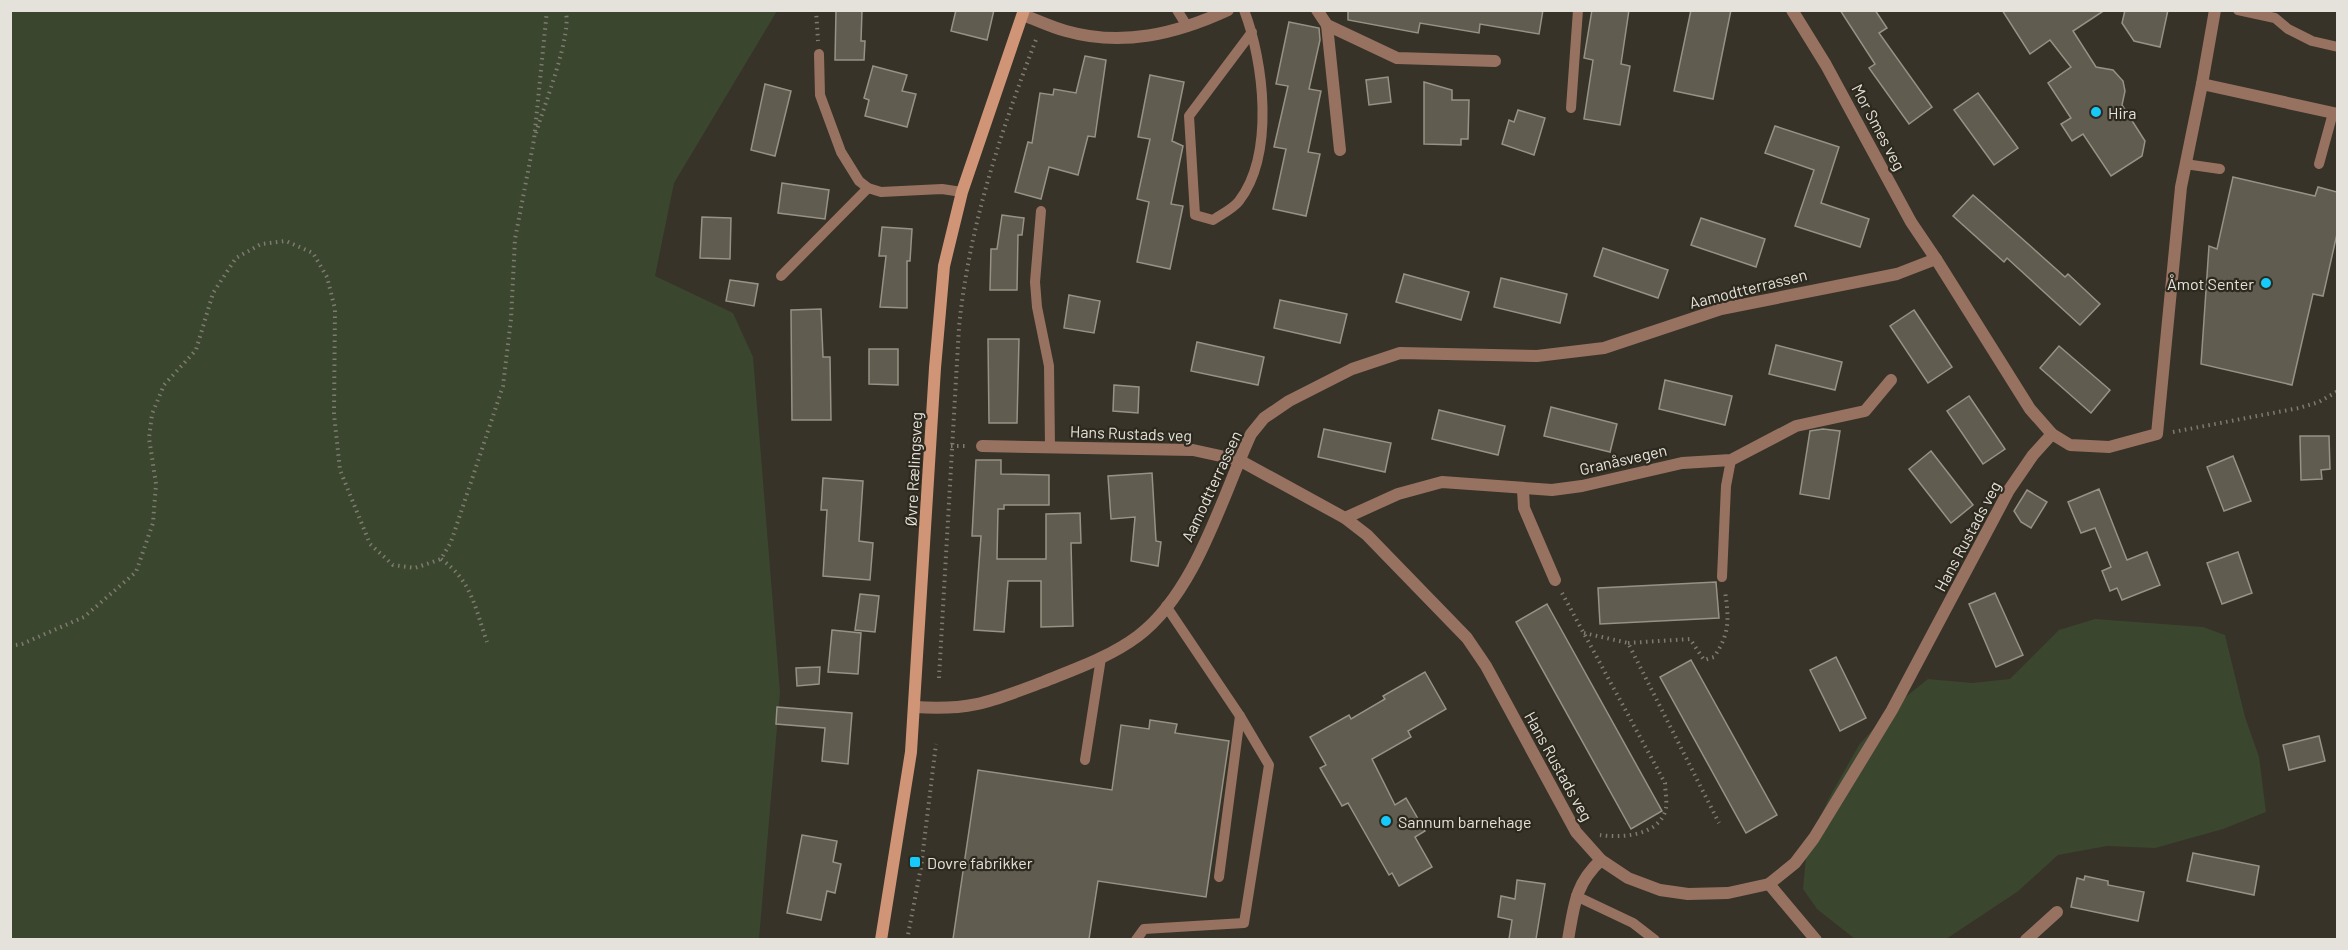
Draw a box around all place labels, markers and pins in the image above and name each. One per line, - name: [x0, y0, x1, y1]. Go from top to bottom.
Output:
- place label: Hira: [2108, 103, 2137, 122]
- marker: Hira: [2089, 105, 2103, 119]
- place label: Åmot Senter: [2167, 274, 2254, 293]
- marker: Åmot Senter: [2259, 276, 2273, 290]
- place label: Sannum barnehage: [1398, 812, 1531, 831]
- marker: Sannum barnehage: [1379, 814, 1393, 828]
- place label: Dovre fabrikker: [927, 853, 1033, 872]
- marker: Dovre fabrikker: [908, 855, 922, 869]

